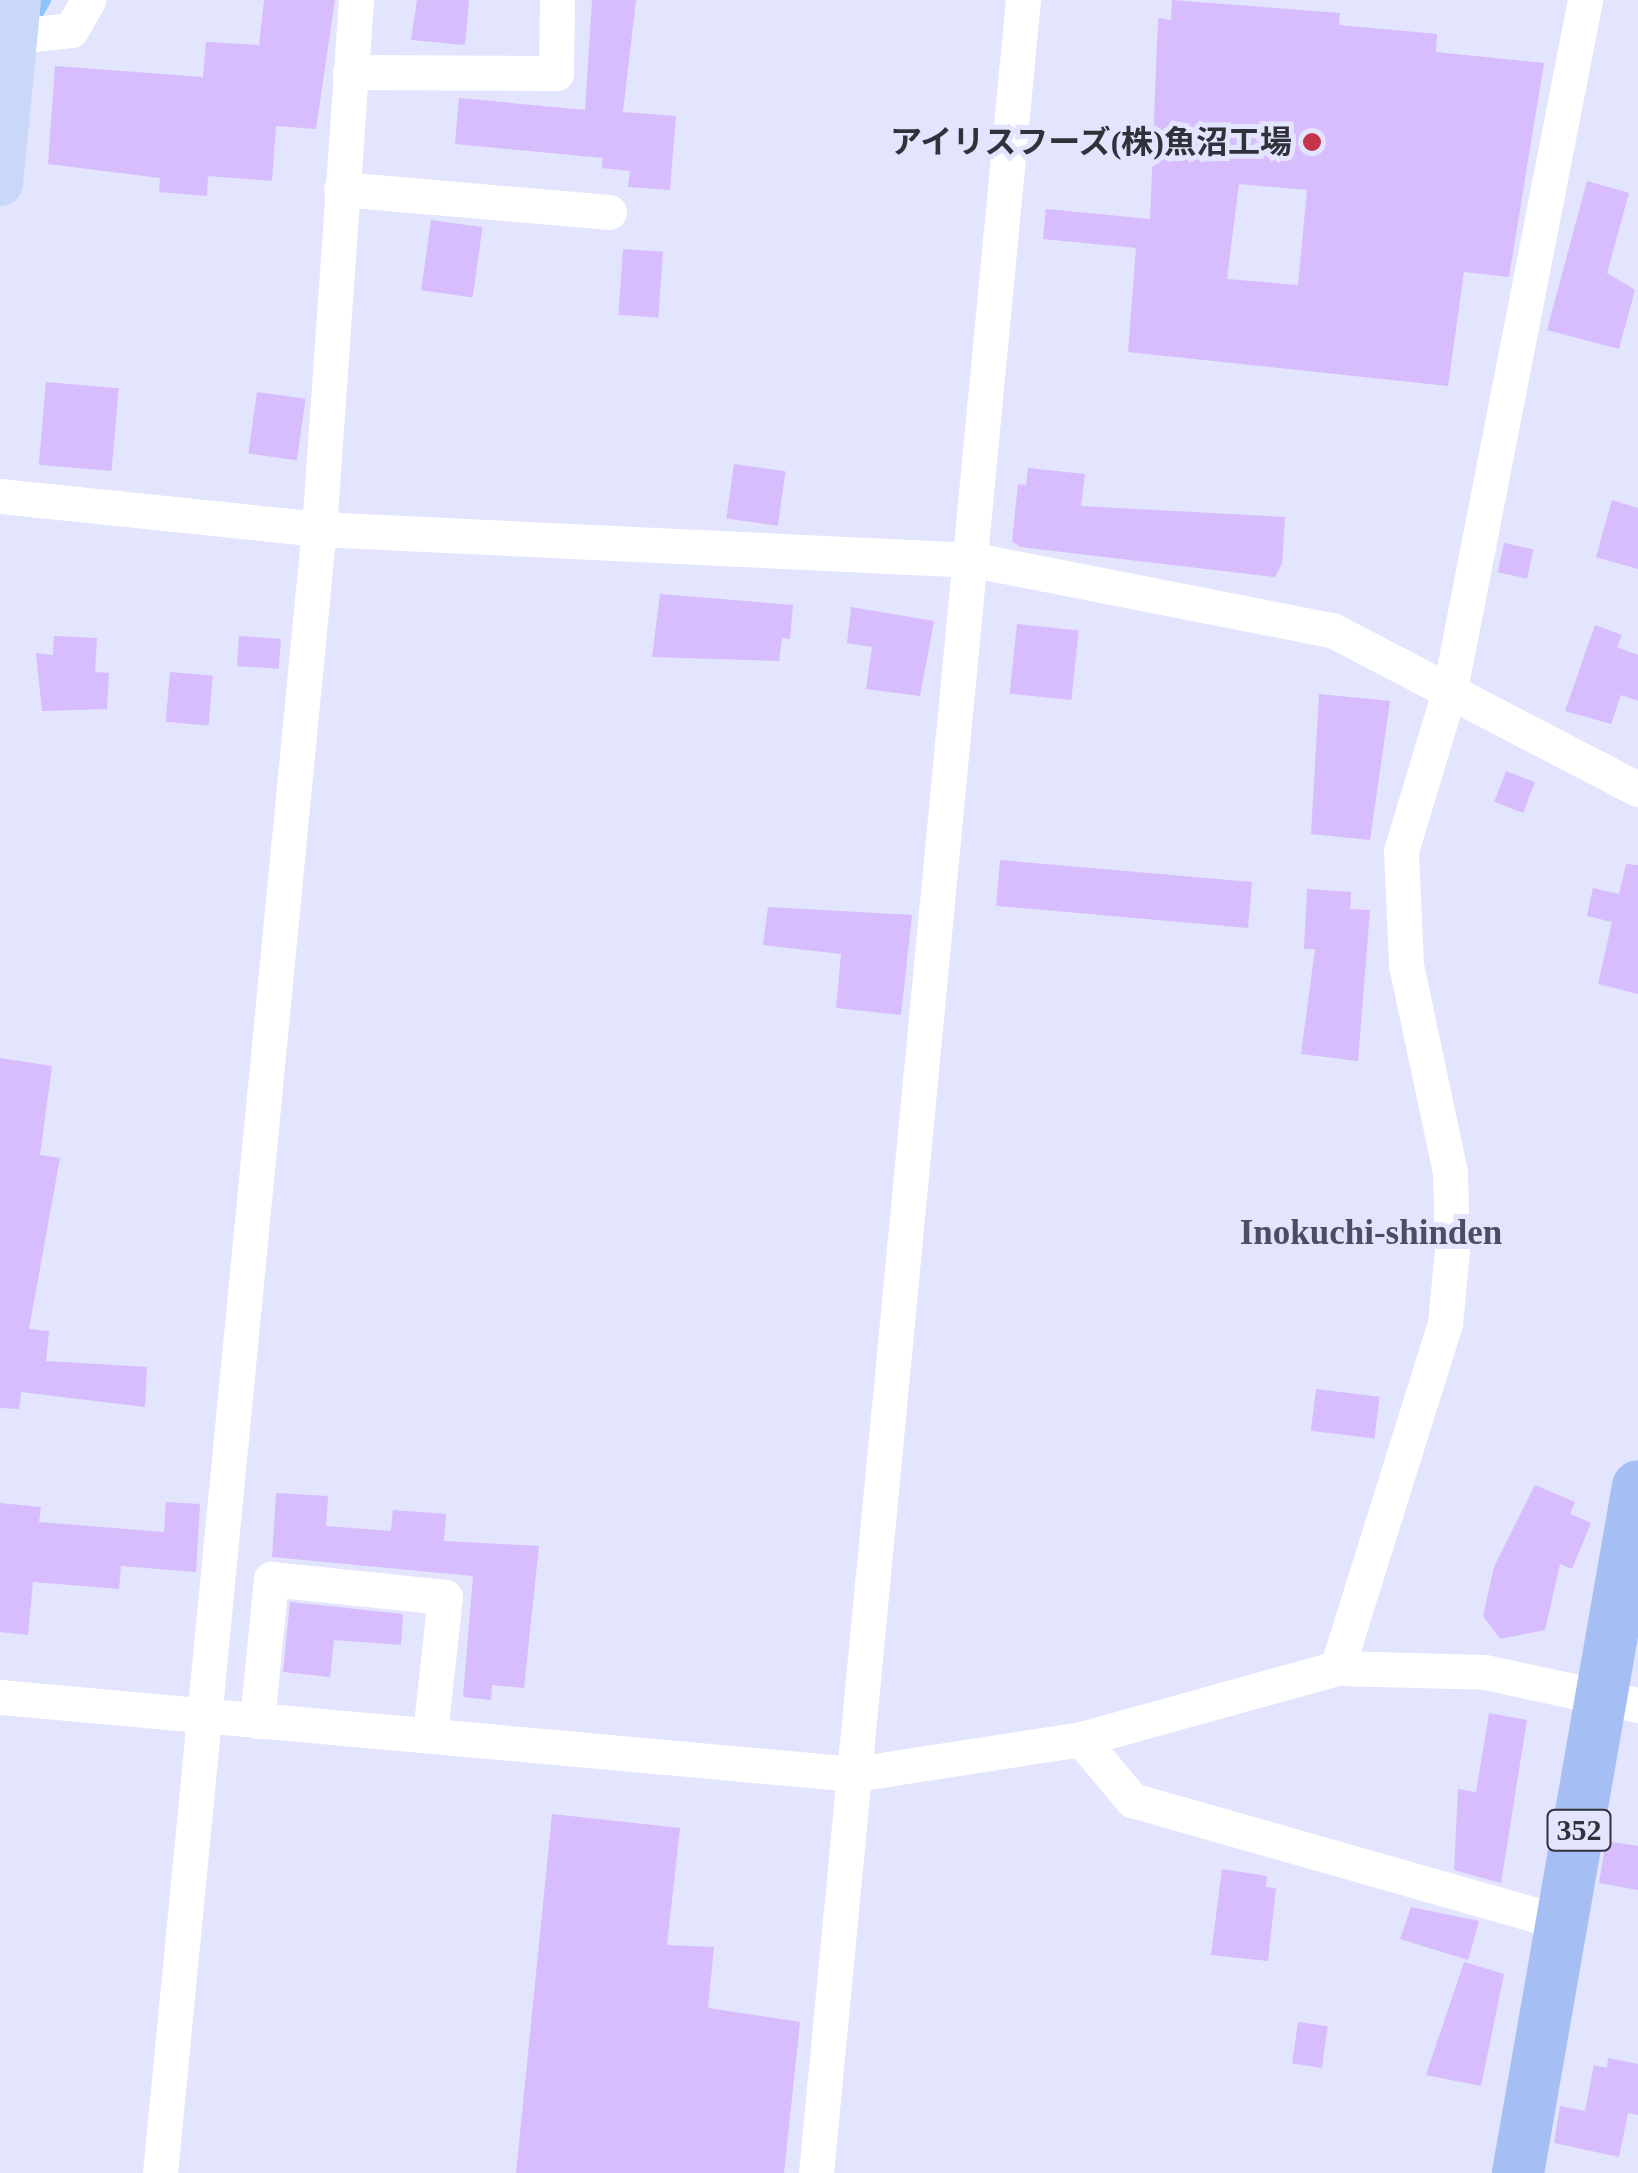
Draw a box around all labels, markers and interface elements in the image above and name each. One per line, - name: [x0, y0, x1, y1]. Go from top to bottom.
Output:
- place label: アイリスフーズ(株)魚沼工場: [887, 123, 1292, 161]
- marker: アイリスフーズ(株)魚沼工場: [1301, 131, 1323, 153]
- district label: Inokuchi-shinden: [1240, 1212, 1502, 1254]
- road number: 352: [1546, 1805, 1612, 1855]

